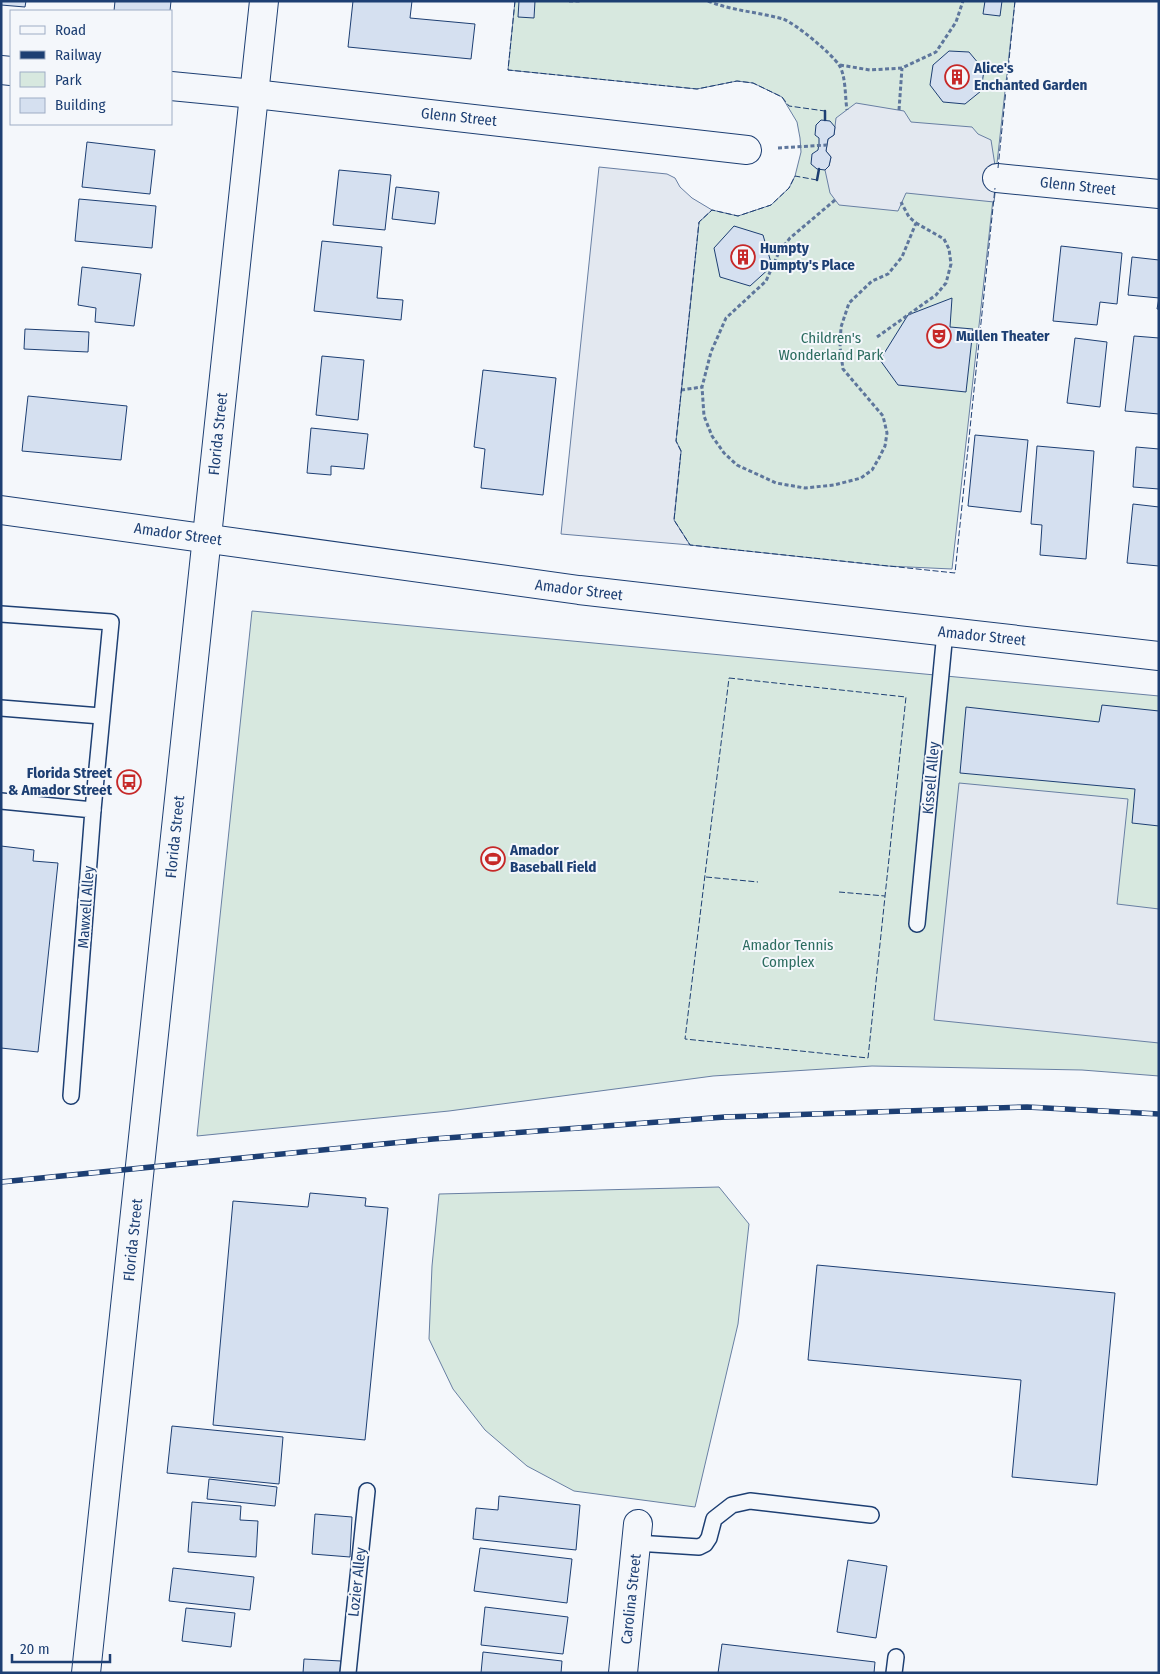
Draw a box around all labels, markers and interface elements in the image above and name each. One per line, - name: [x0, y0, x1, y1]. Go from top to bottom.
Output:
- legend: [10, 10, 172, 125]
- text: Road: [55, 21, 86, 39]
- text: Railway: [55, 46, 102, 64]
- place label: Alice's Enchanted Garden: [973, 59, 1088, 94]
- building icon: Alice's Enchanted Garden: [944, 64, 970, 90]
- text: Park: [55, 71, 82, 89]
- text: Building: [55, 96, 106, 114]
- street label: Glenn Street: [420, 104, 498, 130]
- street label: Glenn Street: [1039, 173, 1117, 199]
- place label: Humpty Dumpty's Place: [760, 239, 855, 274]
- building icon: Humpty Dumpty's Place: [730, 244, 756, 270]
- theatre icon: Mullen Theater: [926, 323, 952, 349]
- place label: Mullen Theater: [956, 327, 1050, 345]
- park label: Children's Wonderland Park: [779, 329, 883, 364]
- street label: Florida Street: [205, 392, 231, 476]
- street label: Amador Street: [133, 519, 223, 549]
- street label: Amador Street: [534, 576, 624, 604]
- street label: Amador Street: [937, 622, 1027, 650]
- street label: Kissell Alley: [919, 741, 943, 815]
- place label: Florida Street & Amador Street: [8, 764, 113, 799]
- bus stop icon: Florida Street & Amador Street: [116, 769, 142, 795]
- street label: Florida Street: [162, 795, 188, 879]
- place label: Amador Baseball Field: [509, 841, 597, 876]
- sports icon: Amador Baseball Field: [480, 846, 506, 872]
- street label: Mawxell Alley: [74, 865, 98, 949]
- park label: Amador Tennis Complex: [743, 936, 834, 971]
- street label: Florida Street: [120, 1198, 146, 1282]
- street label: Lozier Alley: [344, 1546, 370, 1618]
- street label: Carolina Street: [617, 1553, 645, 1645]
- scale bar: [12, 1632, 110, 1664]
- text: 20 m: [20, 1640, 50, 1658]

